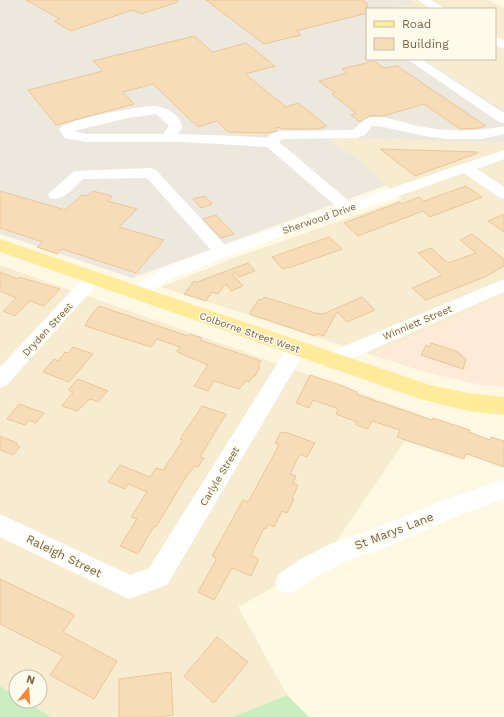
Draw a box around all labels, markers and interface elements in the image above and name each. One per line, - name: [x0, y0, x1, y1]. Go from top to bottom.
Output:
- legend: [366, 8, 496, 60]
- text: Road: [402, 17, 431, 31]
- text: Building: [402, 37, 449, 51]
- street label: Sherwood Drive: [281, 201, 358, 236]
- street label: Dryden Street: [20, 300, 75, 358]
- street label: Winniett Street: [381, 303, 454, 342]
- street label: Colborne Street West: [198, 310, 302, 355]
- street label: Carlyle Street: [197, 444, 242, 508]
- street label: St Marys Lane: [353, 509, 436, 552]
- street label: Raleigh Street: [24, 532, 104, 580]
- north arrow: [8, 669, 48, 709]
- text: N: [25, 673, 37, 687]

